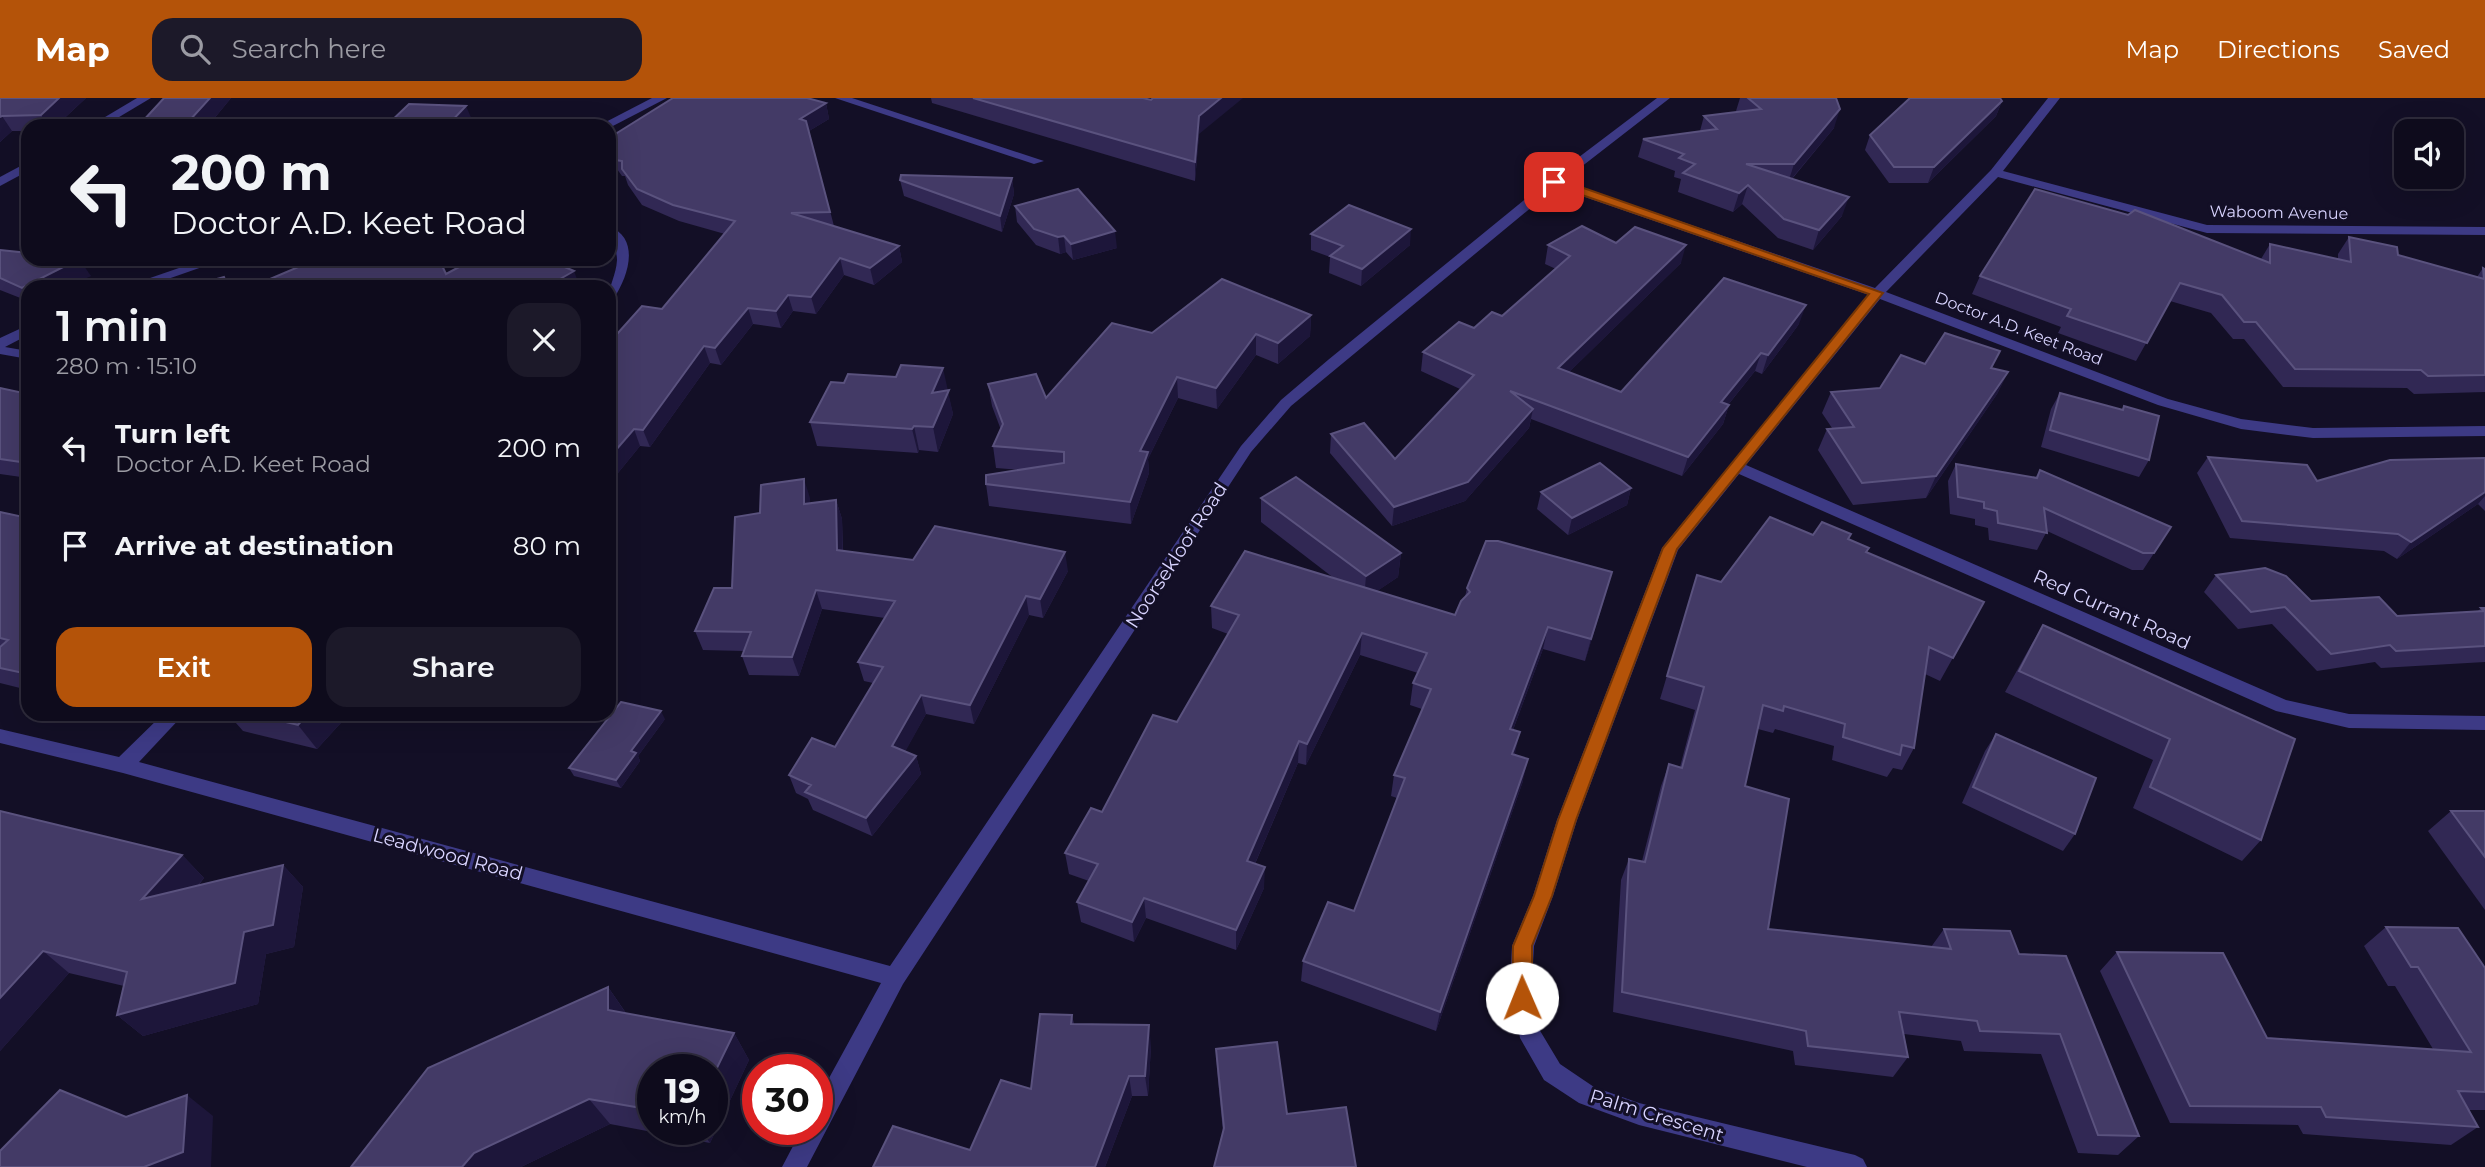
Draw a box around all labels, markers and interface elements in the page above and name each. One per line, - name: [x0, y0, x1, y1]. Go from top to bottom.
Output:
- search box: [152, 18, 642, 81]
- text: Map: [35, 29, 110, 69]
- icon: search: [176, 30, 214, 68]
- text: Search here: [232, 33, 386, 65]
- text: Map: [2126, 35, 2179, 64]
- text: Directions: [2217, 35, 2340, 64]
- text: Saved: [2378, 35, 2450, 64]
- map controls: [2394, 119, 2464, 189]
- button: sound: [2394, 119, 2464, 189]
- text: 200 m: [171, 143, 332, 202]
- icon: left: [56, 147, 147, 238]
- pin: [1524, 152, 1584, 212]
- icon: arrive: [1535, 163, 1573, 201]
- street label: Waboom Avenue: [2209, 202, 2349, 223]
- text: Doctor A.D. Keet Road: [171, 203, 527, 242]
- street label: Doctor A.D. Keet Road: [1932, 288, 2105, 369]
- text: 1 min: [56, 300, 169, 352]
- button: close: [507, 303, 581, 377]
- text: 280 m · 15:10: [56, 352, 197, 380]
- text: Turn left: [115, 418, 231, 450]
- icon: left: [56, 429, 94, 467]
- text: 200 m: [497, 432, 581, 464]
- text: Doctor A.D. Keet Road: [115, 450, 371, 478]
- street label: Noorsekloof Road: [1121, 478, 1232, 632]
- icon: arrive: [56, 527, 94, 565]
- text: Arrive at destination: [115, 530, 394, 562]
- text: 80 m: [513, 530, 581, 562]
- street label: Red Currant Road: [2030, 564, 2194, 654]
- button: Exit: [56, 627, 312, 707]
- button: Share: [326, 627, 581, 707]
- street label: Leadwood Road: [370, 823, 525, 886]
- position arrow: [1485, 961, 1559, 1035]
- speed limit sign: 30: [742, 1054, 833, 1145]
- text: 19: [664, 1069, 701, 1112]
- street label: Palm Crescent: [1587, 1084, 1727, 1147]
- text: km/h: [658, 1106, 707, 1128]

